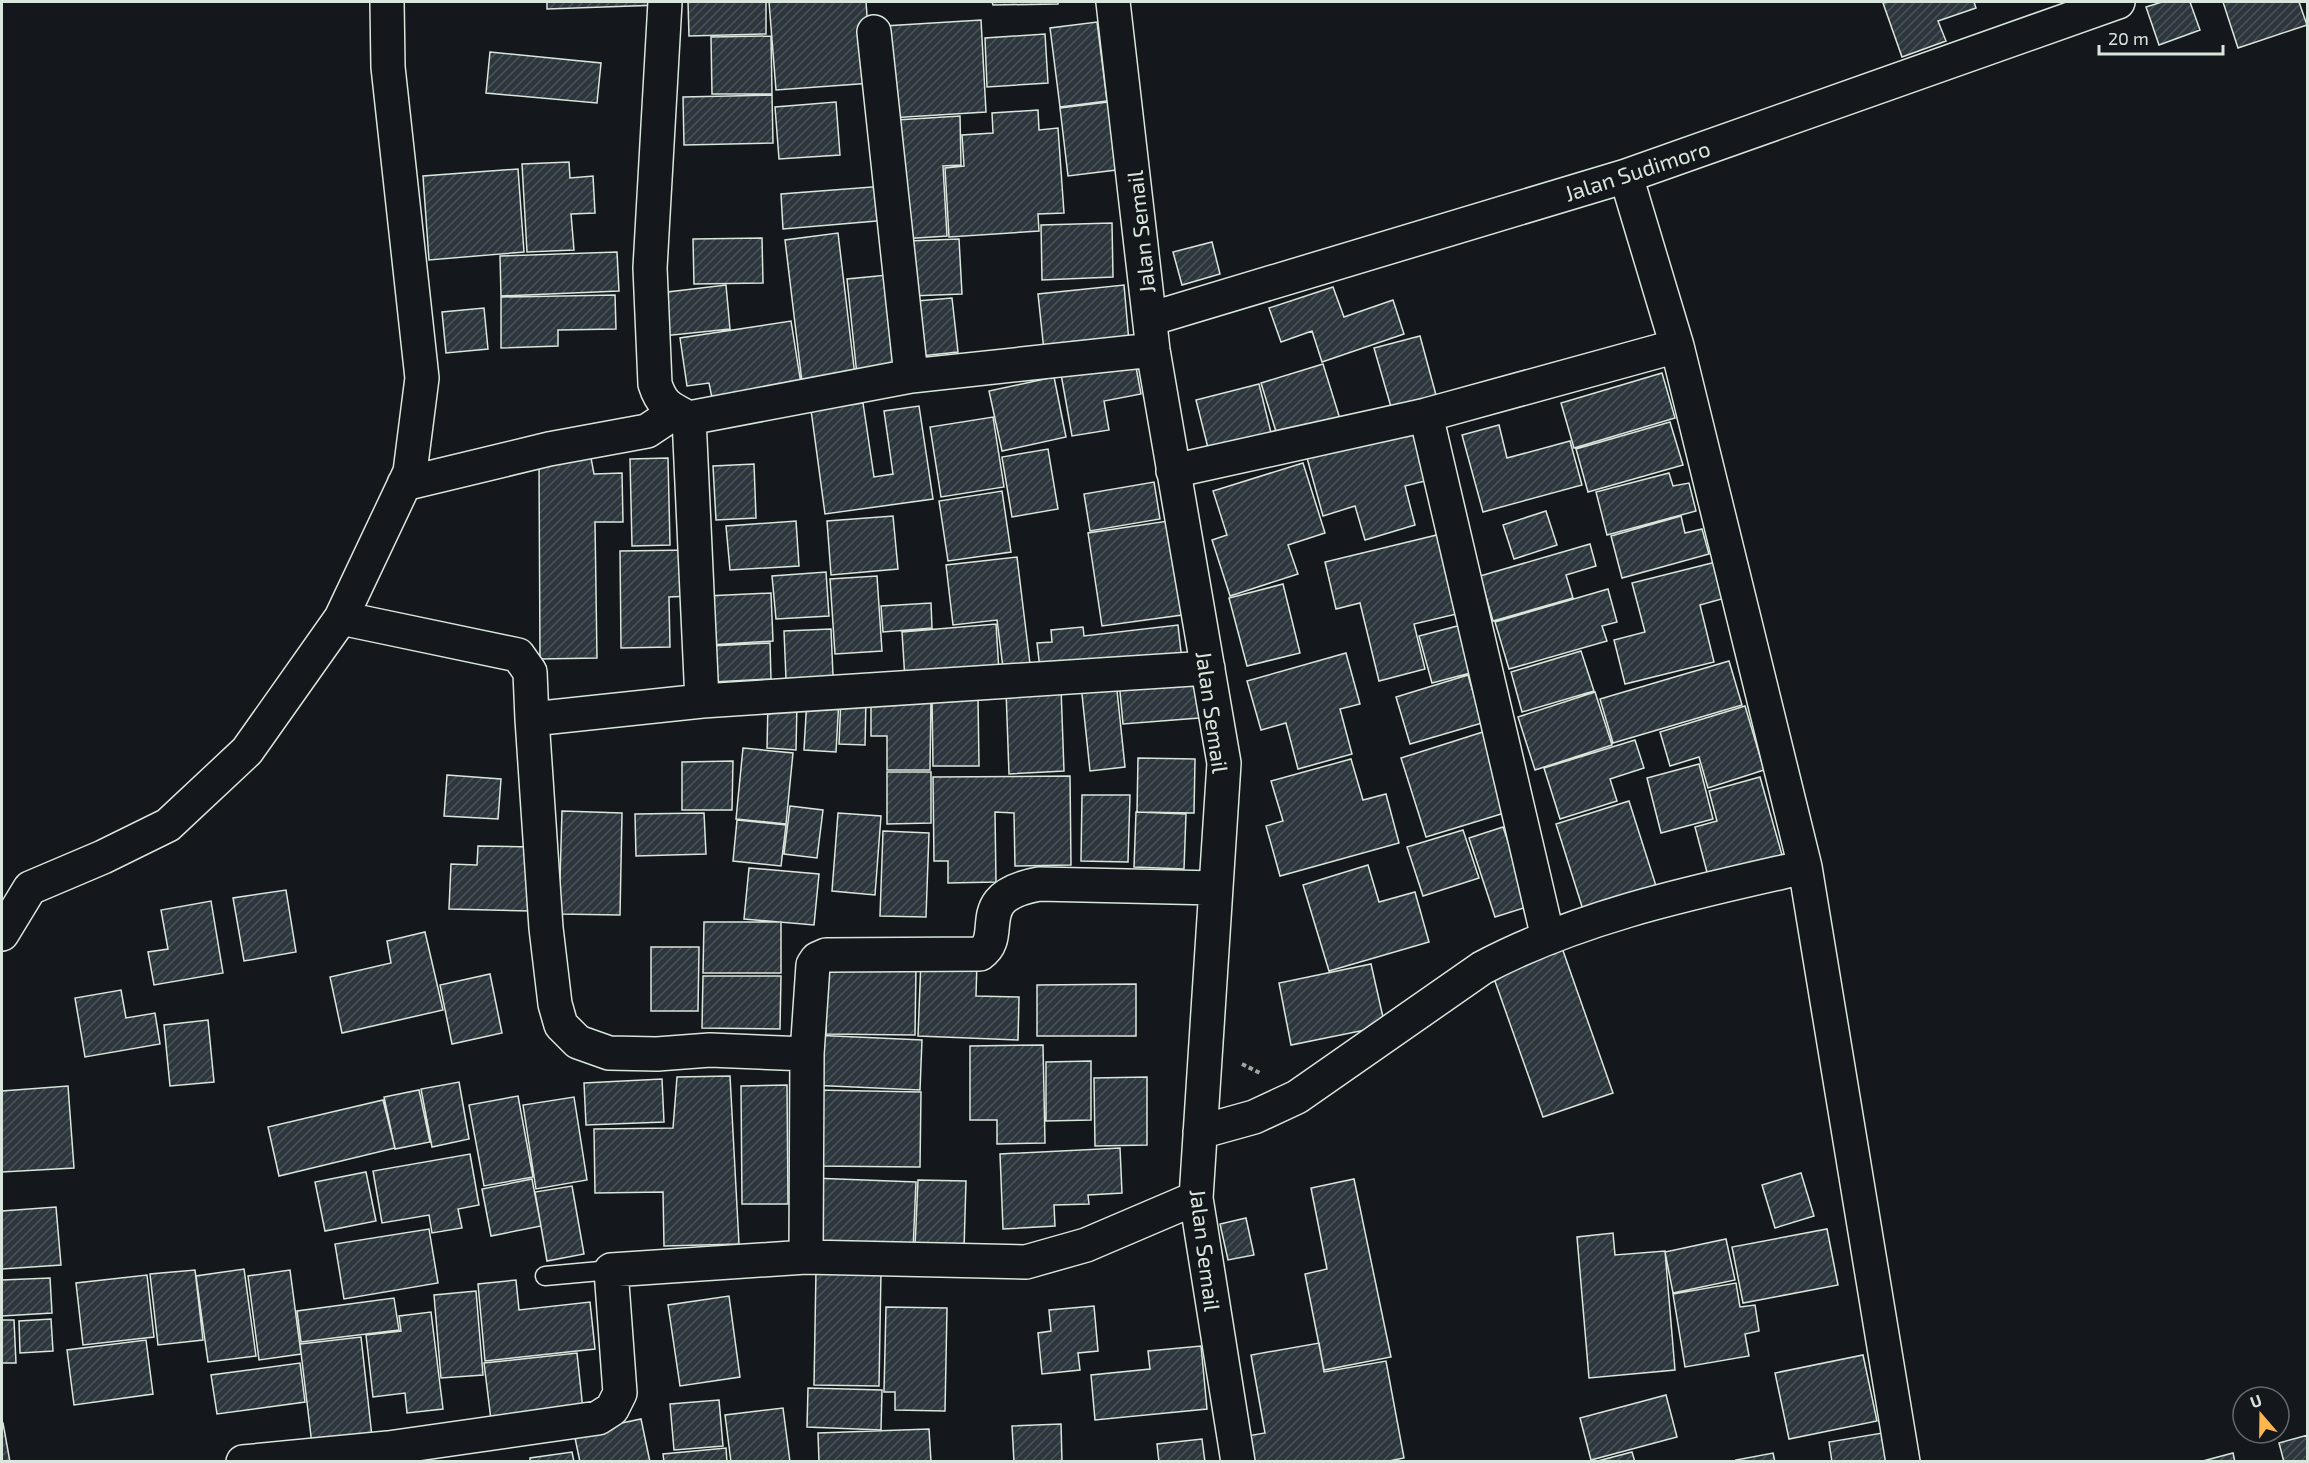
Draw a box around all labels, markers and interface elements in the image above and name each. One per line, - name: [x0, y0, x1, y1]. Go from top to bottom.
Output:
- scale bar: [2099, 18, 2224, 56]
- text: 20 m: [2108, 27, 2149, 49]
- street label: Jalan Sudimoro: [1561, 134, 1713, 206]
- street label: Jalan Semail: [1121, 169, 1159, 295]
- street label: Jalan Semail: [1192, 649, 1235, 775]
- street label: Jalan Semail: [1186, 1187, 1226, 1313]
- north arrow: [2231, 1385, 2291, 1445]
- text: U: [2247, 1390, 2264, 1411]

